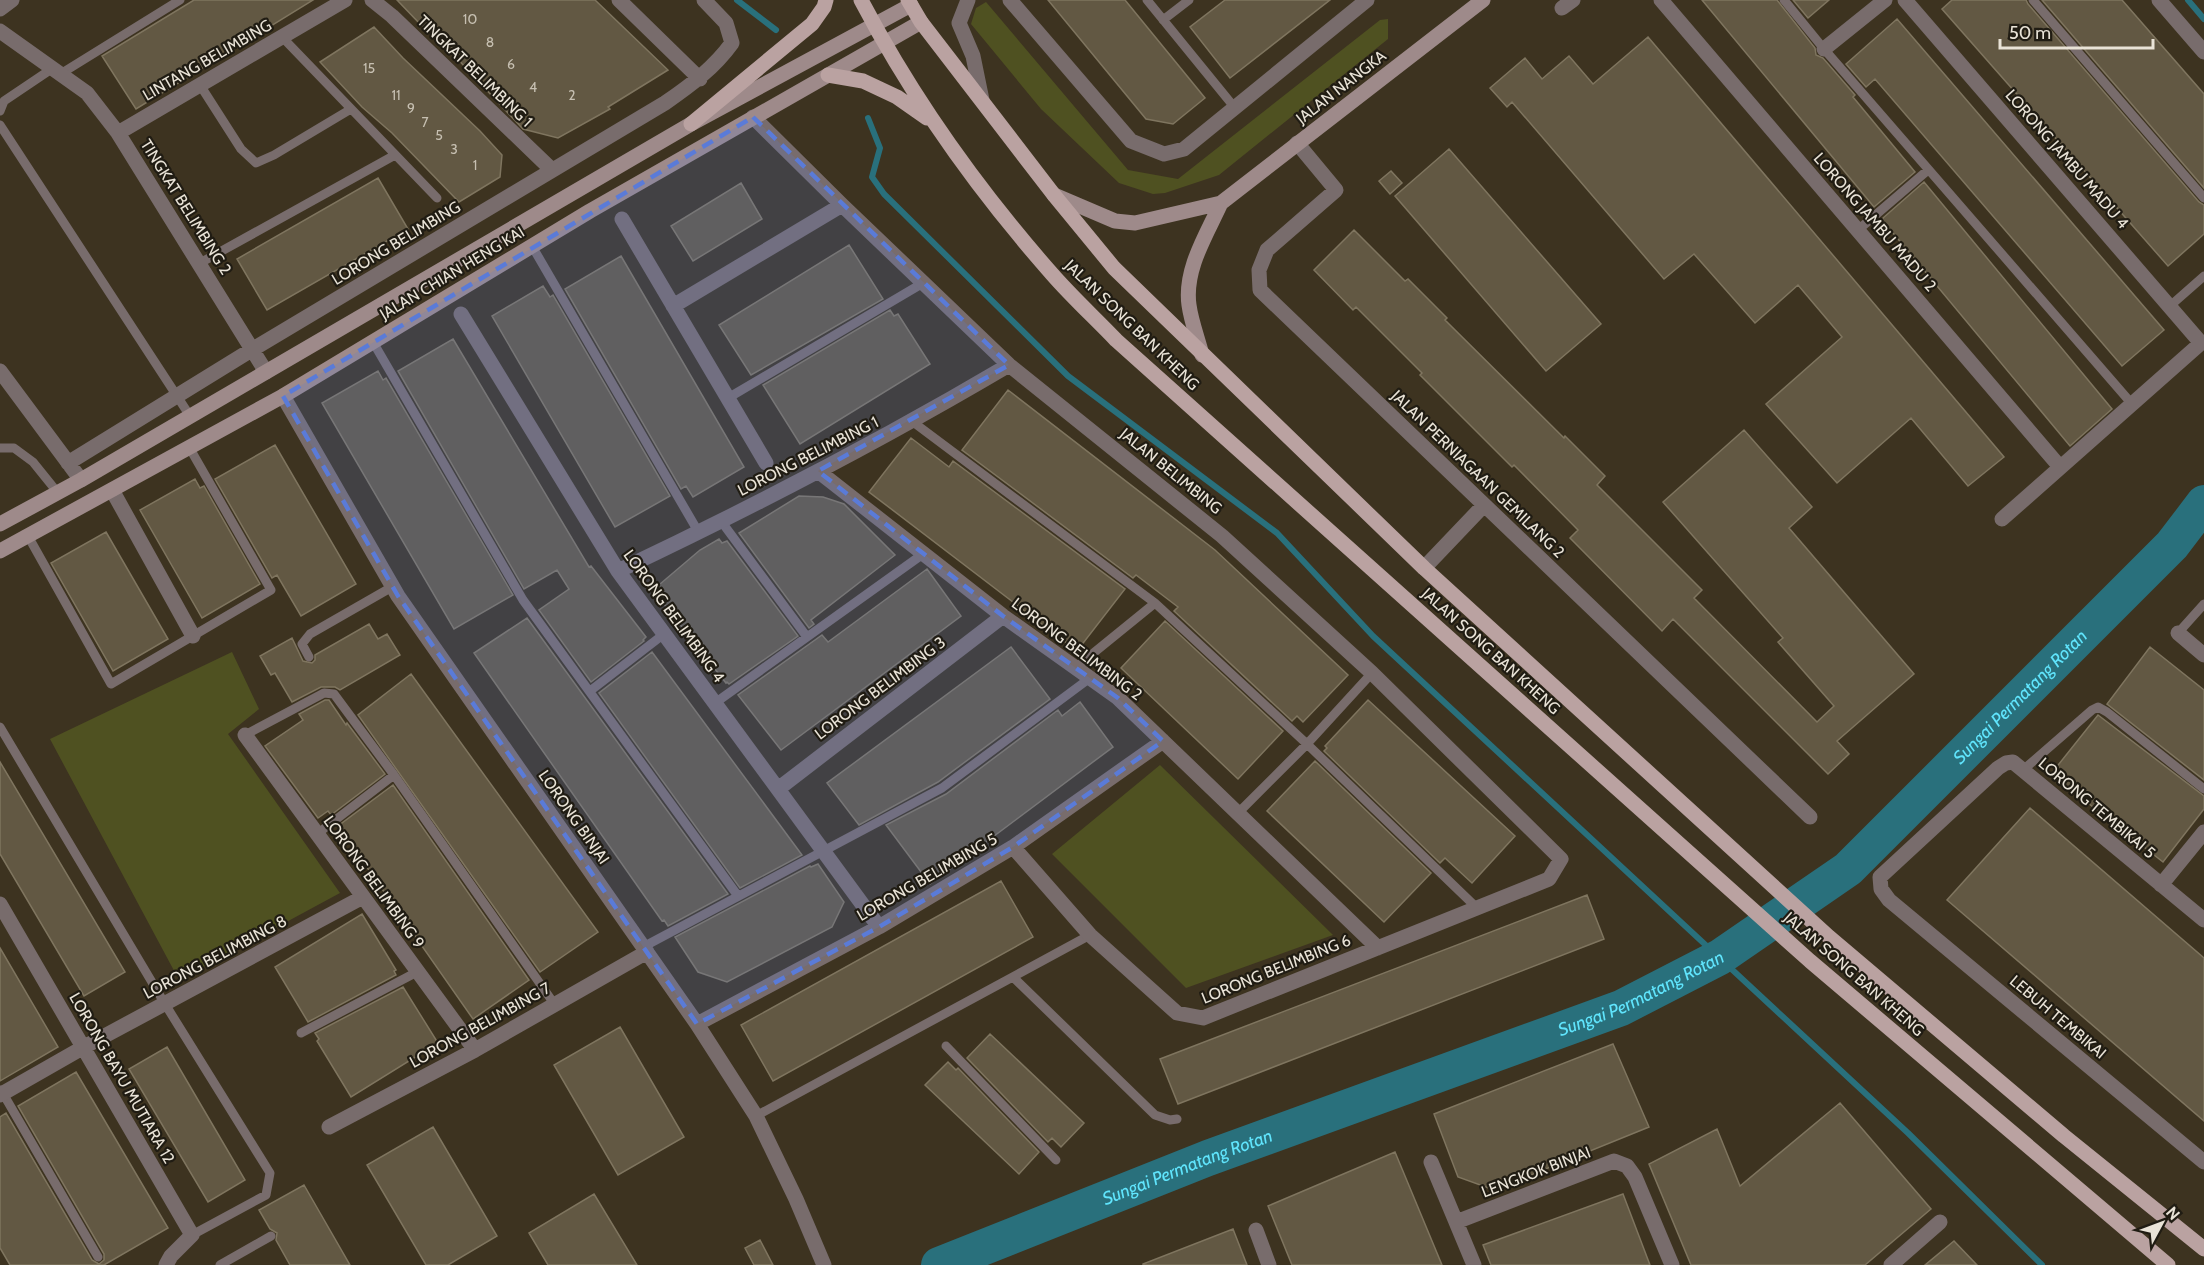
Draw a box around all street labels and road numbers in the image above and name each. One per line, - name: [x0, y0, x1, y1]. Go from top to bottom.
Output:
- street label: TINGKAT BELIMBING 1: [414, 11, 536, 131]
- street label: LINTANG BELIMBING: [139, 15, 275, 105]
- street label: JALAN NANGKA: [1292, 46, 1390, 129]
- street label: LORONG JAMBU MADU 4: [2001, 86, 2133, 232]
- street label: TINGKAT BELIMBING 2: [137, 136, 235, 278]
- street label: LORONG JAMBU MADU 2: [1810, 149, 1940, 295]
- street label: LORONG BELIMBING: [328, 197, 464, 289]
- street label: JALAN CHIAN HENG KAI: [375, 222, 528, 324]
- street label: JALAN SONG BAN KHENG: [1060, 255, 1203, 394]
- street label: JALAN PERNIAGAAN GEMILANG 2: [1387, 385, 1568, 562]
- street label: LORONG BELIMBING 1: [734, 412, 882, 500]
- street label: JALAN BELIMBING: [1115, 423, 1226, 518]
- street label: LORONG BELIMBING 4: [619, 546, 729, 686]
- street label: JALAN SONG BAN KHENG: [1417, 583, 1564, 718]
- street label: LORONG BELIMBING 2: [1008, 594, 1146, 704]
- street label: LORONG BELIMBING 3: [811, 633, 949, 743]
- street label: LORONG TEMBIKAI 5: [2035, 754, 2159, 862]
- street label: LORONG BINJAI: [535, 766, 613, 868]
- street label: LORONG BELIMBING 9: [320, 812, 428, 952]
- street label: LORONG BELIMBING 5: [853, 829, 1001, 925]
- street label: JALAN SONG BAN KHENG: [1779, 907, 1928, 1040]
- street label: LORONG BELIMBING 8: [140, 911, 290, 1003]
- street label: LORONG BELIMBING 6: [1199, 930, 1353, 1008]
- street label: LEBUH TEMBIKAI: [2006, 971, 2110, 1063]
- street label: LORONG BELIMBING 7: [406, 978, 554, 1072]
- street label: LORONG BAYU MUTIARA 12: [65, 989, 179, 1167]
- street label: LENGKOK BINJAI: [1479, 1142, 1593, 1202]

